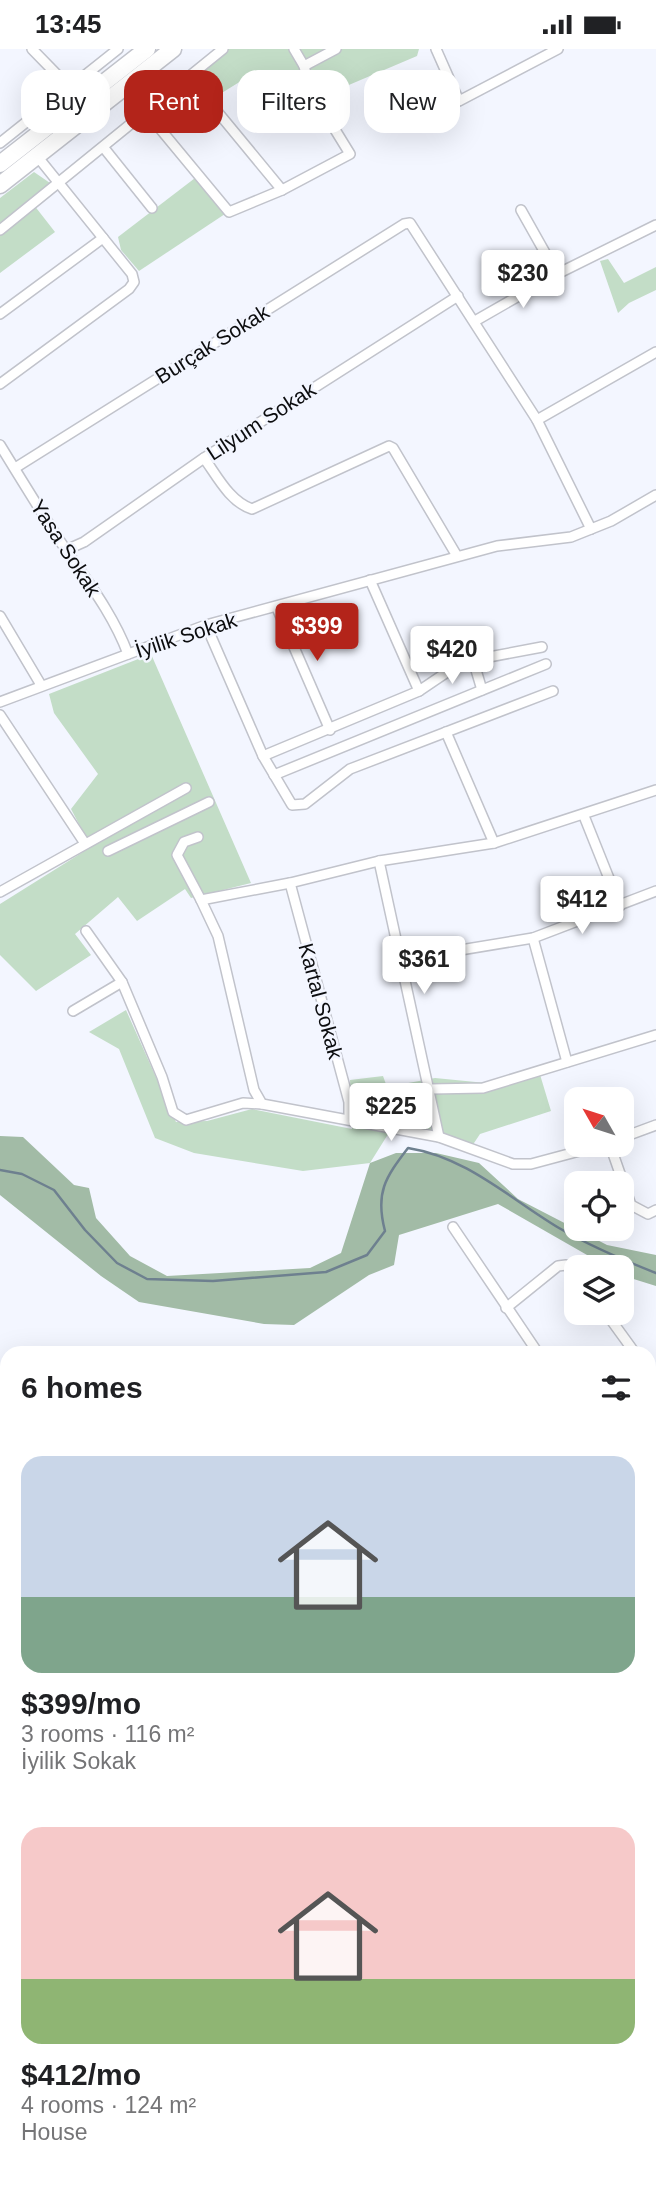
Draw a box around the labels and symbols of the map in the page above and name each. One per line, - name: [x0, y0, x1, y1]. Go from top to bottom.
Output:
- pin: $230: [482, 251, 564, 310]
- street label: Burçak Sokak: [151, 300, 273, 388]
- street label: Lilyum Sokak: [202, 377, 320, 465]
- street label: Yasa Sokak: [26, 495, 106, 601]
- pin: $399: [276, 603, 358, 663]
- street label: İyilik Sokak: [133, 608, 240, 662]
- pin: $420: [411, 627, 493, 686]
- pin: $412: [541, 877, 623, 936]
- pin: $361: [383, 937, 465, 996]
- street label: Kartal Sokak: [294, 941, 348, 1062]
- pin: $225: [350, 1083, 432, 1143]
- north arrow: [564, 1087, 634, 1157]

